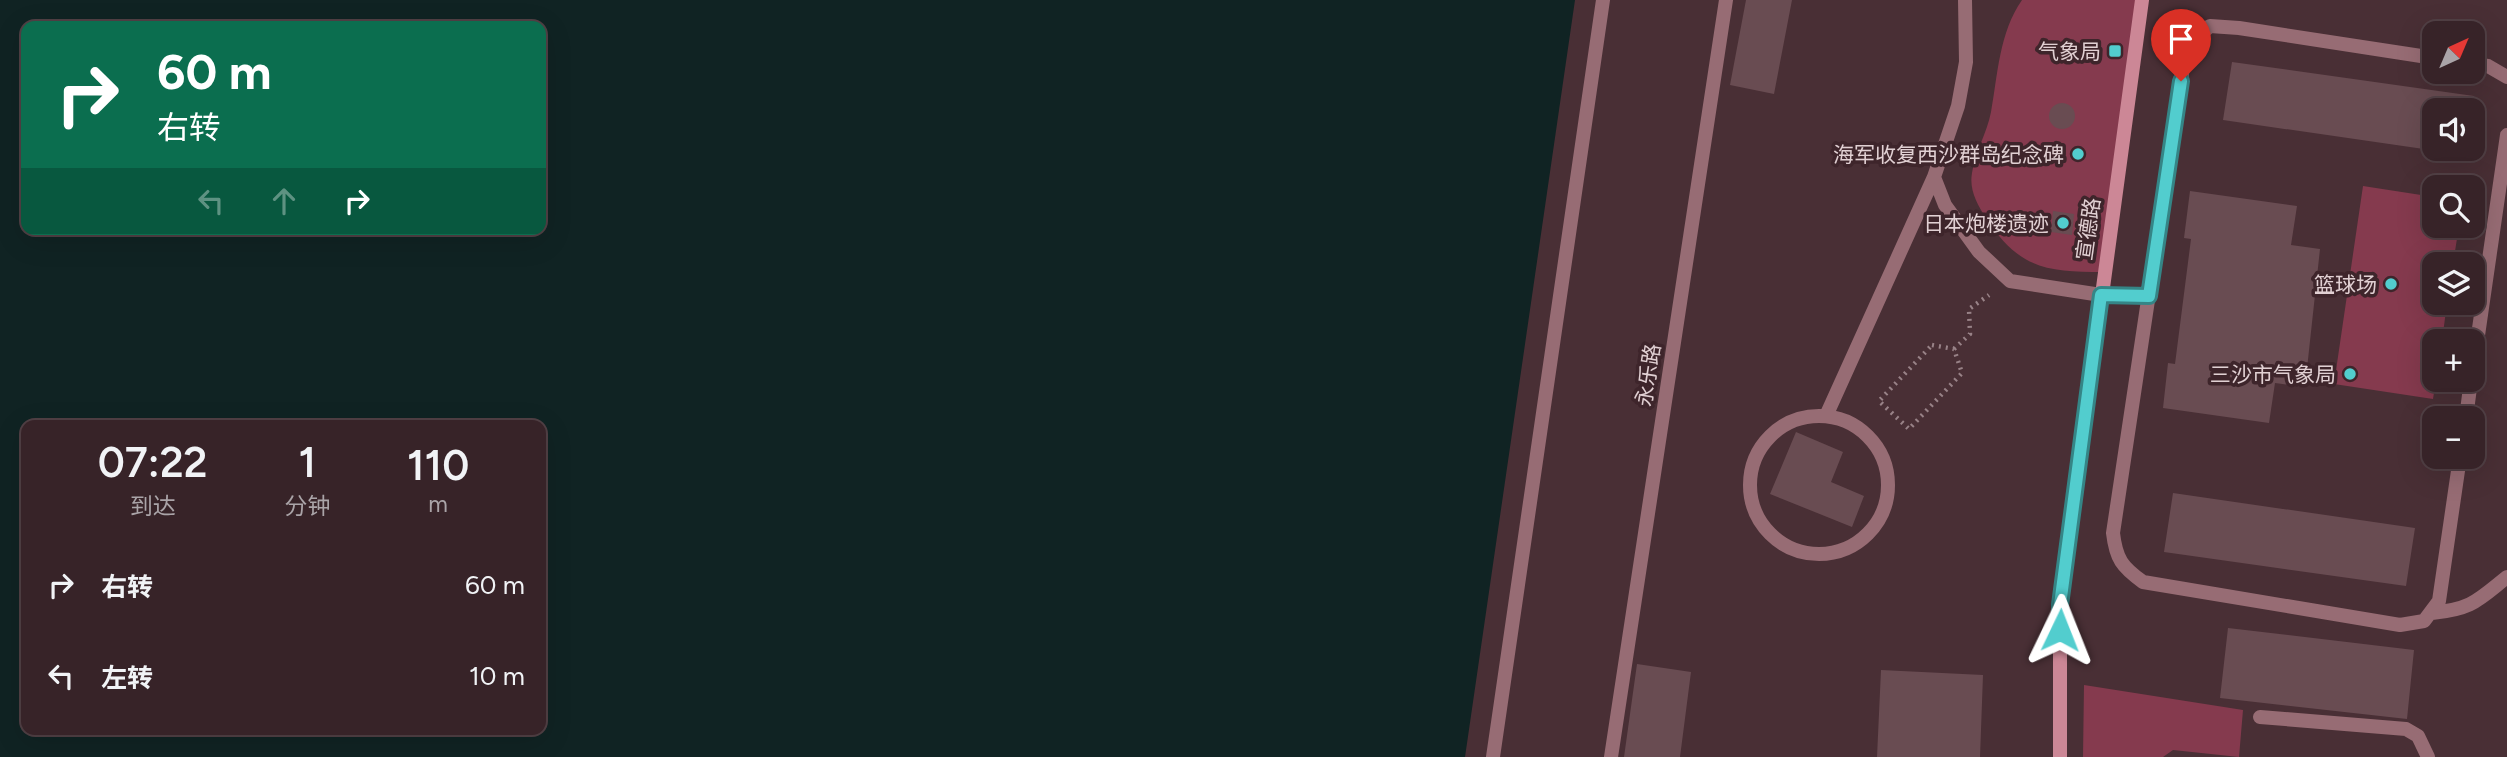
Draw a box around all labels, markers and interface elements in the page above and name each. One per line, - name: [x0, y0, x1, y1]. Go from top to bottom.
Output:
- pin: [2151, 9, 2211, 81]
- icon: arrive: [2162, 20, 2200, 58]
- north arrow: [2422, 21, 2485, 84]
- map controls: [2422, 21, 2485, 469]
- place label: 气象局: [2038, 39, 2101, 64]
- text: 60 m: [157, 42, 272, 101]
- marker: 气象局: [2107, 43, 2123, 59]
- icon: right: [42, 49, 133, 140]
- button: sound: [2422, 98, 2485, 161]
- text: 右转: [157, 109, 221, 147]
- place label: 海军收复西沙群岛纪念碑: [1833, 142, 2064, 167]
- marker: 海军收复西沙群岛纪念碑: [2070, 146, 2086, 162]
- button: search: [2422, 175, 2485, 238]
- icon: left: [192, 182, 230, 220]
- icon: ahead: [265, 182, 303, 220]
- icon: right: [338, 182, 376, 220]
- street label: 宣德路: [2071, 196, 2105, 262]
- place label: 日本炮楼遗迹: [1923, 211, 2049, 236]
- marker: 日本炮楼遗迹: [2055, 215, 2071, 231]
- button: layers: [2422, 252, 2485, 315]
- place label: 篮球场: [2314, 272, 2377, 297]
- marker: 篮球场: [2383, 276, 2399, 292]
- button: +: [2422, 329, 2485, 392]
- street label: 永乐路: [1631, 342, 1665, 408]
- place label: 三沙市气象局: [2210, 362, 2336, 387]
- marker: 三沙市气象局: [2342, 366, 2358, 382]
- button: −: [2422, 406, 2485, 469]
- text: 07:22: [98, 437, 208, 488]
- text: 1: [298, 437, 316, 488]
- text: 110: [407, 440, 469, 491]
- text: m: [428, 490, 448, 518]
- text: 到达: [130, 492, 176, 520]
- text: 分钟: [284, 492, 330, 520]
- icon: right: [42, 566, 80, 604]
- text: 60 m: [465, 569, 525, 601]
- text: 右转: [101, 571, 153, 603]
- position arrow: [2023, 593, 2097, 667]
- icon: left: [42, 657, 80, 695]
- text: 10 m: [469, 660, 525, 692]
- text: 左转: [101, 662, 153, 694]

